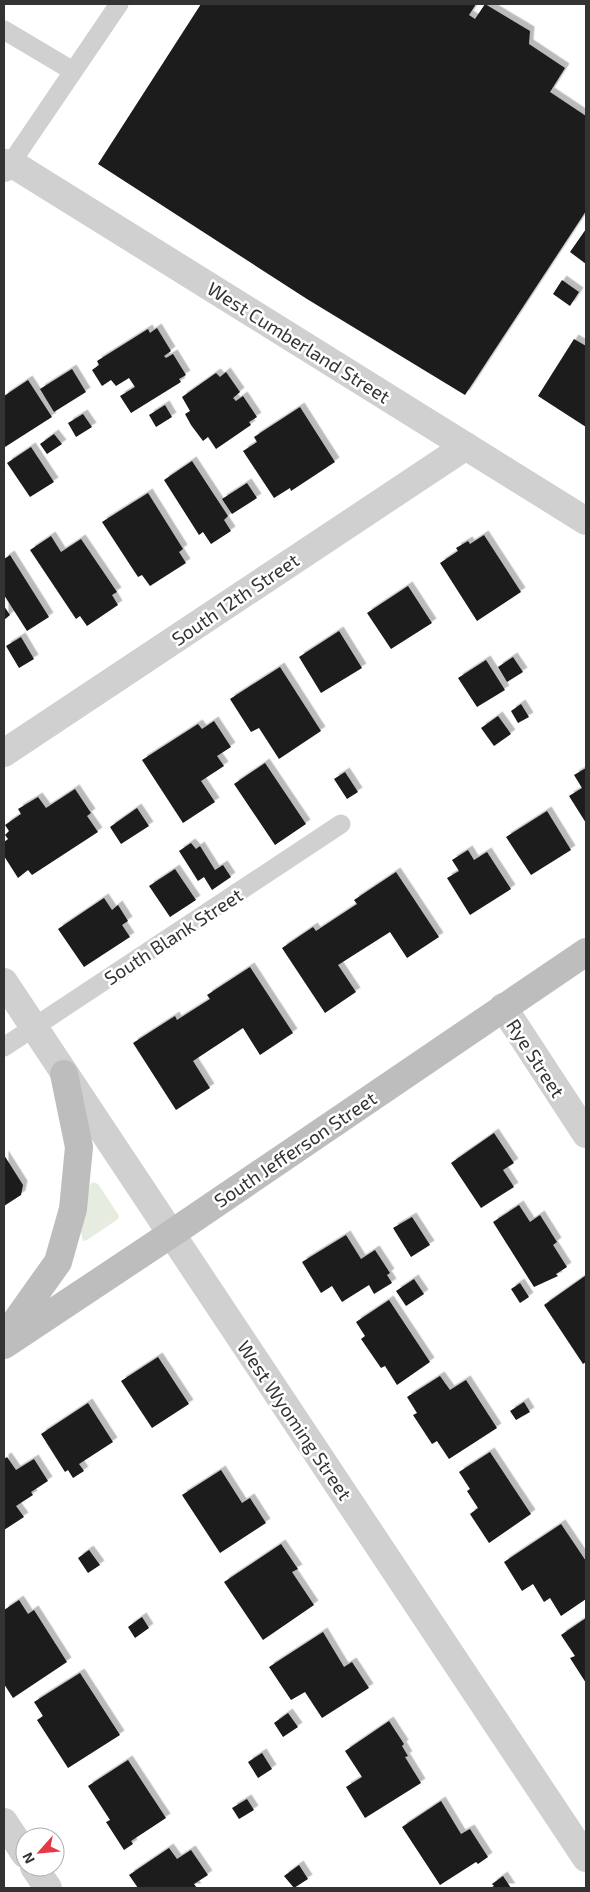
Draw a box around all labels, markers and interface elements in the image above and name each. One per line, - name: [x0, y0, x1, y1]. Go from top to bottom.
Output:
- street label: West Cumberland Street: [203, 276, 395, 408]
- street label: South 12th Street: [167, 548, 303, 650]
- street label: South Blank Street: [100, 883, 246, 989]
- street label: Rye Street: [502, 1014, 570, 1102]
- street label: South Jefferson Street: [209, 1086, 381, 1212]
- street label: West Wyoming Street: [233, 1336, 357, 1504]
- north arrow: [15, 1827, 65, 1877]
- text: N: [18, 1850, 38, 1866]

